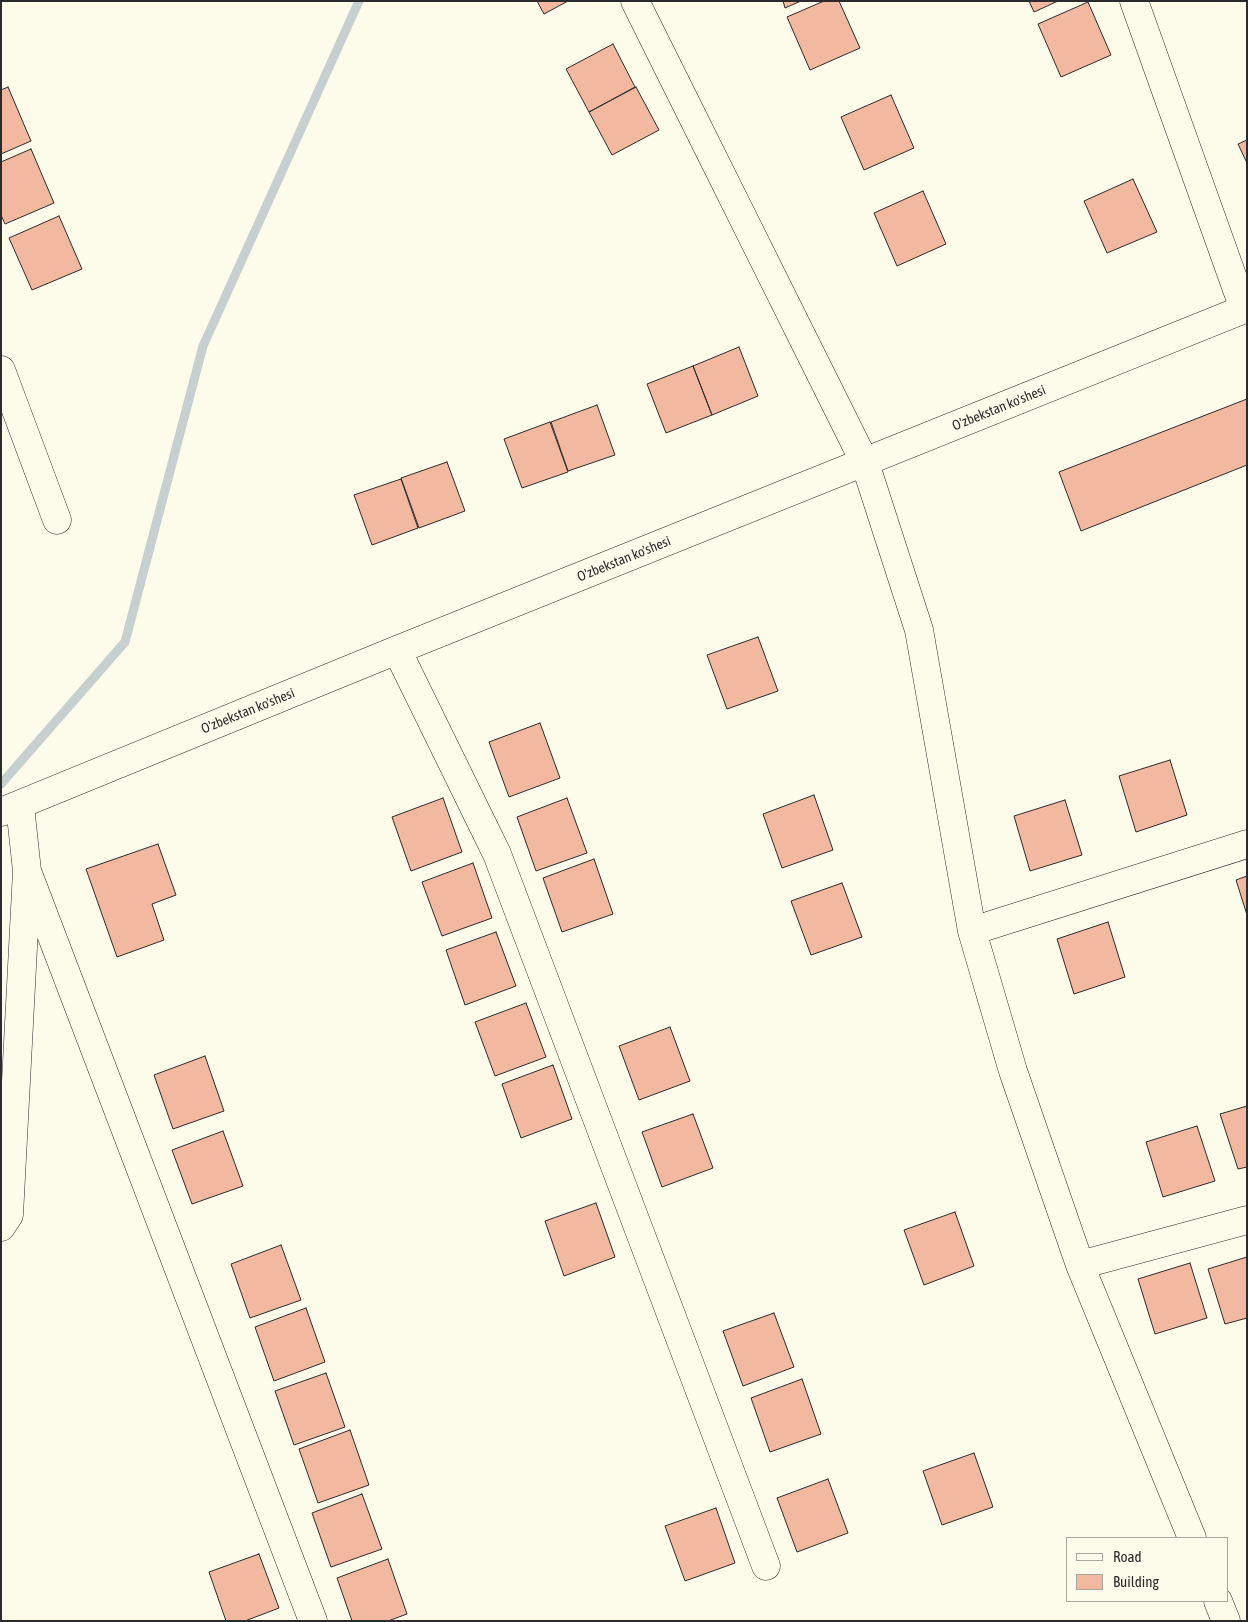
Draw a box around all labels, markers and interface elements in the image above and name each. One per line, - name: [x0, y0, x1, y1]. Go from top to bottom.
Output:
- street label: O'zbekstan ko'shesi: [950, 382, 1048, 434]
- street label: O'zbekstan ko'shesi: [575, 533, 673, 585]
- street label: O'zbekstan ko'shesi: [199, 685, 297, 737]
- legend: [1066, 1537, 1228, 1602]
- text: Road: [1113, 1548, 1142, 1565]
- text: Building: [1113, 1573, 1159, 1590]

